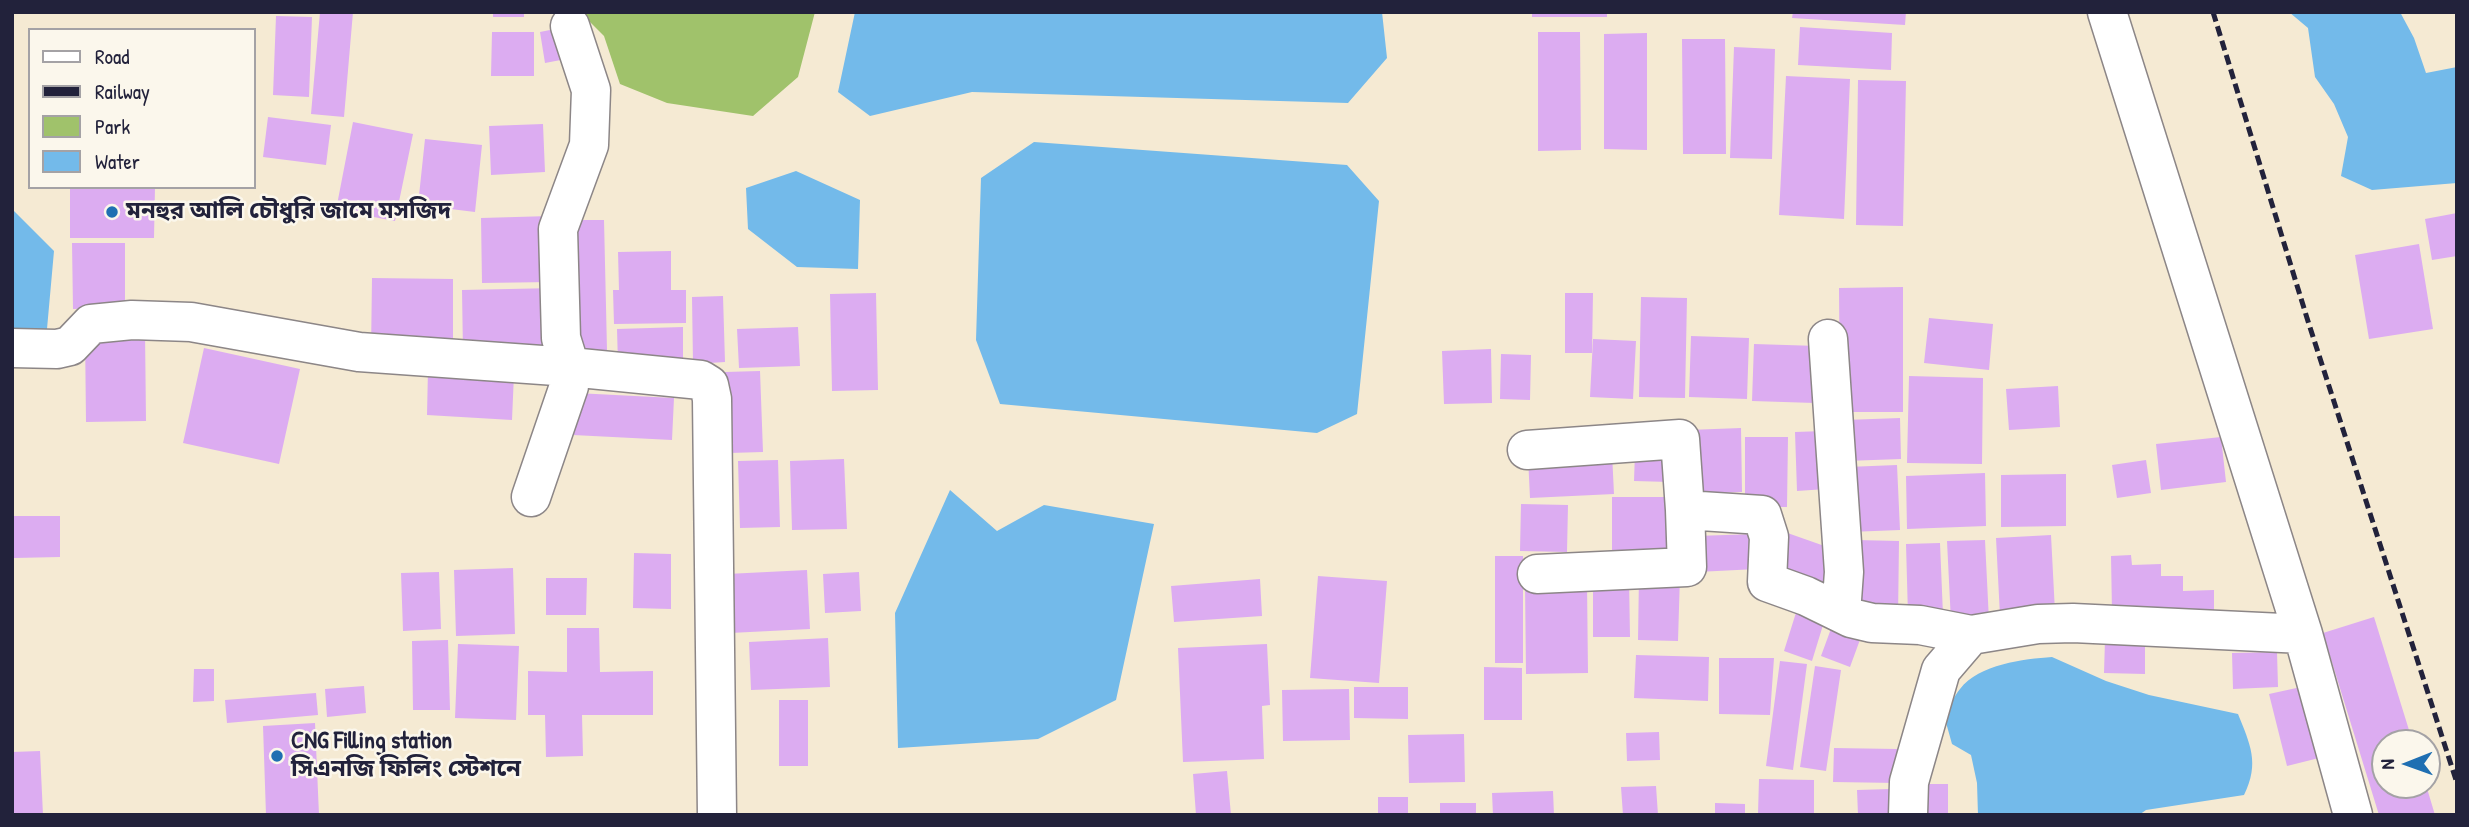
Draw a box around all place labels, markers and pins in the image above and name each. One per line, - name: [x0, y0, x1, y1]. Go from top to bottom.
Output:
- place label: মনহুর আলি চৌধুরি জামে মসজিদ: [126, 198, 451, 226]
- marker: মনহুর আলি চৌধুরি জামে মসজিদ: [104, 204, 120, 220]
- place label: CNG Filling station সিএনজি ফিলিং স্টেশনে: [291, 728, 521, 784]
- marker: CNG Filling station সিএনজি ফিলিং স্টেশনে: [269, 748, 285, 764]

